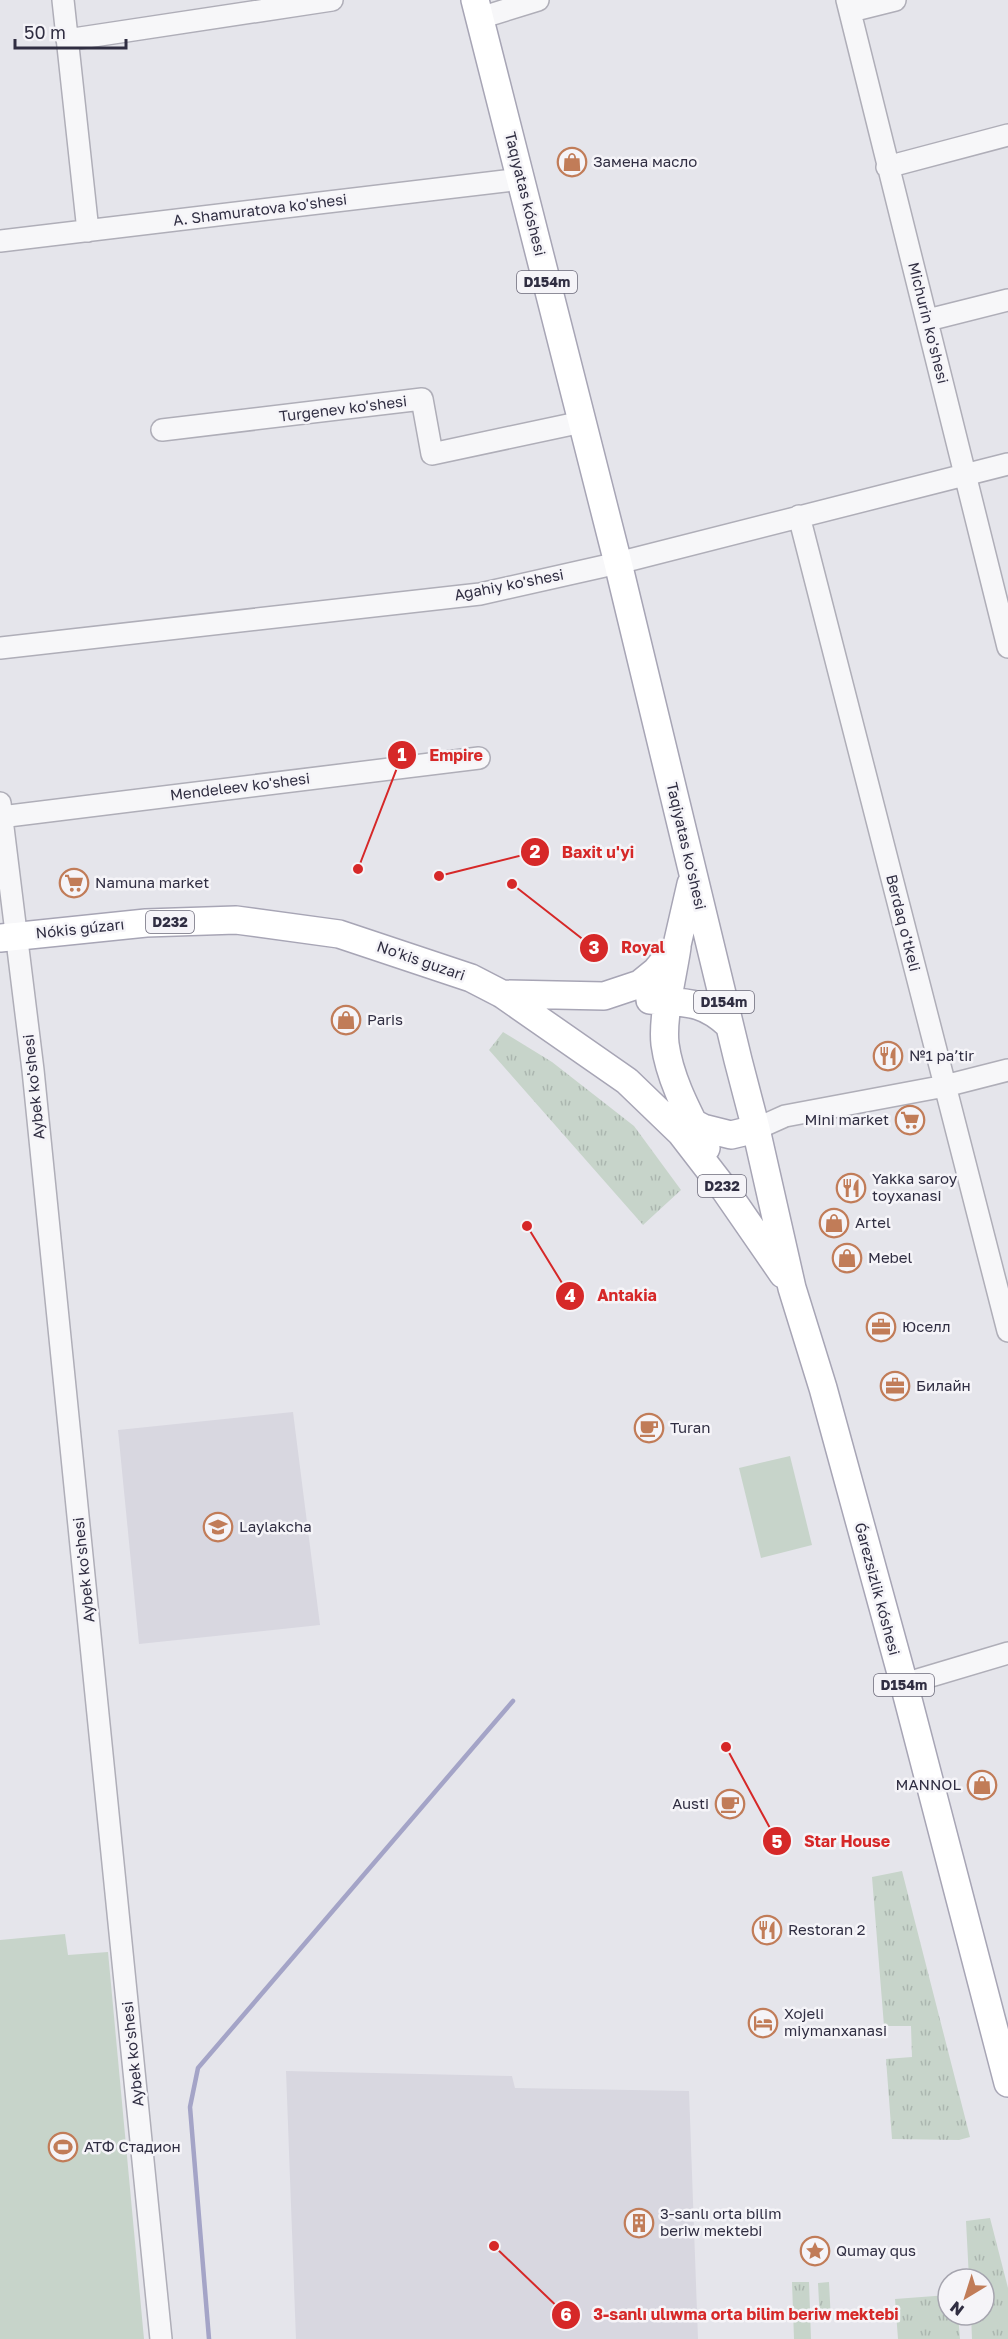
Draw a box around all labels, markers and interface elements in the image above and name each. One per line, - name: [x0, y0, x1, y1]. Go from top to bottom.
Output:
- scale bar: [15, 12, 126, 50]
- text: 50 m: [24, 21, 66, 43]
- street label: Taqıyatas kóshesi: [502, 130, 550, 258]
- shop icon: Замена масло: [556, 146, 588, 178]
- place label: Замена масло: [593, 152, 697, 170]
- street label: A. Shamuratova ko'shesi: [172, 189, 348, 229]
- street label: Michurin ko'shesi: [905, 260, 953, 385]
- road number: D154m: [517, 271, 577, 293]
- street label: Turgenev ko'shesi: [278, 391, 408, 425]
- street label: Agahiy ko'shesi: [453, 565, 565, 603]
- callout: Empire: [387, 738, 494, 772]
- text: 1: [397, 743, 407, 765]
- text: Empire: [429, 745, 483, 765]
- street label: Mendeleev ko'shesi: [169, 768, 311, 804]
- street label: Taqiyatas ko'shesi: [664, 780, 710, 911]
- callout: Baxit u'yi: [520, 835, 646, 869]
- text: 2: [530, 840, 541, 862]
- text: Baxit u'yi: [562, 842, 634, 862]
- supermarket icon: Namuna market: [58, 867, 90, 899]
- street label: Berdaq o'tkeli: [883, 872, 925, 973]
- place label: Namuna market: [95, 873, 209, 891]
- road number: D232: [146, 911, 194, 933]
- street label: Nókis gúzarı: [35, 914, 125, 942]
- callout: Royal: [579, 931, 677, 965]
- text: 3: [589, 936, 600, 958]
- street label: No'kis guzari: [375, 937, 468, 984]
- text: Royal: [621, 937, 666, 957]
- road number: D154m: [694, 991, 754, 1013]
- shop icon: Paris: [330, 1004, 362, 1036]
- place label: Paris: [367, 1010, 403, 1028]
- street label: Aybek ko'shesi: [19, 1034, 47, 1141]
- restaurant icon: №1 paʼtir: [872, 1040, 904, 1072]
- place label: №1 paʼtir: [909, 1046, 974, 1064]
- supermarket icon: Mini market: [894, 1104, 926, 1136]
- place label: Mini market: [805, 1110, 889, 1128]
- place label: Yakka saroy toyxanasi: [872, 1169, 958, 1204]
- restaurant icon: Yakka saroy toyxanasi: [835, 1172, 867, 1204]
- road number: D232: [698, 1175, 746, 1197]
- shop icon: Artel: [818, 1207, 850, 1239]
- place label: Artel: [855, 1213, 891, 1231]
- shop icon: Mebel: [831, 1242, 863, 1274]
- place label: Mebel: [868, 1248, 913, 1266]
- callout: Antakia: [555, 1279, 669, 1313]
- text: 4: [564, 1284, 576, 1306]
- text: Antakia: [597, 1285, 657, 1305]
- office icon: Юселл: [865, 1311, 897, 1343]
- place label: Юселл: [902, 1317, 951, 1335]
- office icon: Билайн: [879, 1370, 911, 1402]
- place label: Билайн: [916, 1376, 971, 1394]
- cafe icon: Turan: [633, 1412, 665, 1444]
- place label: Turan: [670, 1418, 710, 1436]
- school or university icon: Laylakcha: [202, 1511, 234, 1543]
- street label: Aybek ko'shesi: [69, 1517, 97, 1624]
- place label: Laylakcha: [239, 1517, 312, 1535]
- street label: Ǵarezsizlik kóshesi: [852, 1520, 904, 1657]
- road number: D154m: [874, 1674, 934, 1696]
- shop icon: MANNOL: [966, 1769, 998, 1801]
- place label: MANNOL: [896, 1775, 961, 1793]
- cafe icon: Austi: [714, 1788, 746, 1820]
- place label: Austi: [672, 1794, 709, 1812]
- callout: Star House: [762, 1824, 902, 1858]
- text: 5: [772, 1830, 783, 1852]
- text: Star House: [804, 1831, 890, 1851]
- restaurant icon: Restoran 2: [751, 1914, 783, 1946]
- place label: Restoran 2: [788, 1920, 866, 1938]
- street label: Aybek ko'shesi: [118, 2001, 146, 2108]
- place label: Xojeli miymanxanasi: [784, 2004, 887, 2039]
- hotel icon: Xojeli miymanxanasi: [747, 2007, 779, 2039]
- sports icon: АТФ Стадион: [47, 2131, 79, 2163]
- place label: АТФ Стадион: [84, 2137, 181, 2155]
- place label: 3-sanlı orta bilim beriw mektebi: [660, 2204, 781, 2239]
- building icon: 3-sanlı orta bilim beriw mektebi: [623, 2207, 655, 2239]
- place icon: Qumay qus: [799, 2235, 831, 2267]
- place label: Qumay qus: [836, 2241, 916, 2259]
- north arrow: [936, 2267, 996, 2327]
- text: N: [946, 2297, 968, 2320]
- callout: 3-sanlı ulıwma orta bilim beriw mektebi: [551, 2298, 910, 2332]
- text: 6: [560, 2303, 572, 2325]
- text: 3-sanlı ulıwma orta bilim beriw mektebi: [593, 2304, 899, 2324]

